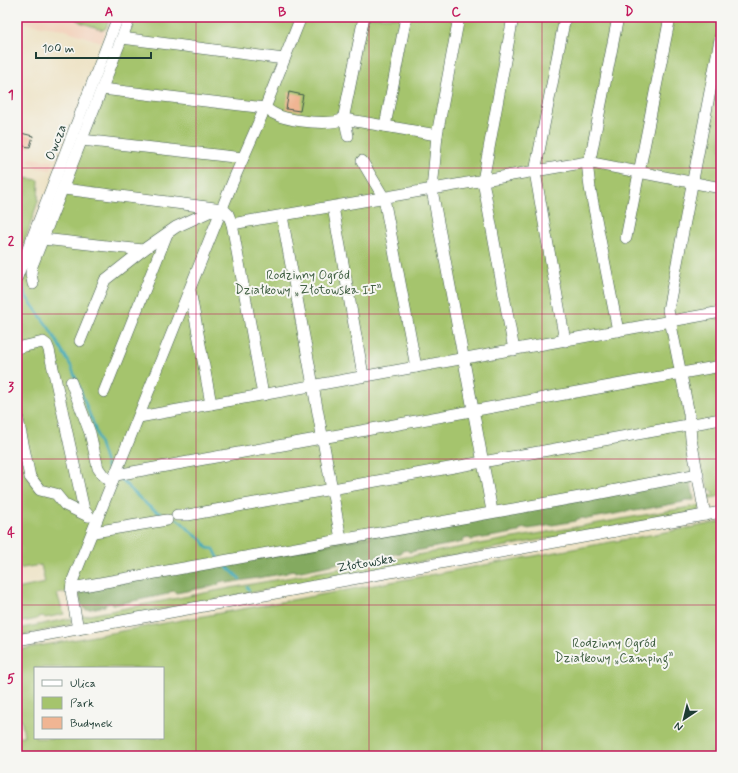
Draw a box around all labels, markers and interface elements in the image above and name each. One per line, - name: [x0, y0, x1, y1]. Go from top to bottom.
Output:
- text: A: [105, 4, 113, 21]
- text: B: [278, 4, 287, 21]
- text: C: [451, 4, 461, 21]
- text: D: [625, 4, 634, 21]
- scale bar: [36, 34, 151, 60]
- text: 100 m: [42, 41, 74, 57]
- text: 1: [8, 87, 14, 104]
- street label: Owcza: [42, 122, 71, 163]
- text: 2: [8, 233, 15, 250]
- park label: Rodzinny Ogród Działkowy „Złotowska II”: [235, 267, 381, 299]
- text: 3: [8, 379, 14, 396]
- text: 4: [7, 525, 15, 542]
- street label: Złotowska: [336, 550, 397, 577]
- park label: Rodzinny Ogród Działkowy „Camping”: [555, 635, 673, 669]
- legend: [34, 667, 164, 739]
- text: 5: [7, 671, 15, 688]
- text: Ulica: [70, 676, 96, 692]
- text: Park: [70, 696, 94, 712]
- north arrow: [664, 699, 704, 739]
- text: Budynek: [70, 716, 113, 732]
- text: N: [672, 719, 686, 734]

